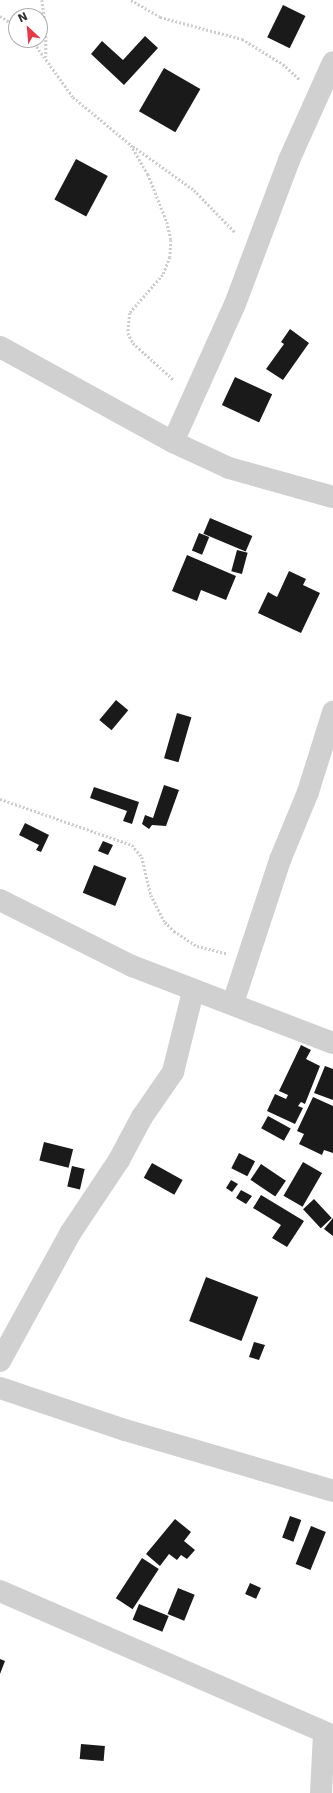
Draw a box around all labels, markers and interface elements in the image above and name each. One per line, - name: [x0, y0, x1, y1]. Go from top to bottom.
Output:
- north arrow: [8, 8, 48, 48]
- text: N: [16, 10, 30, 26]

